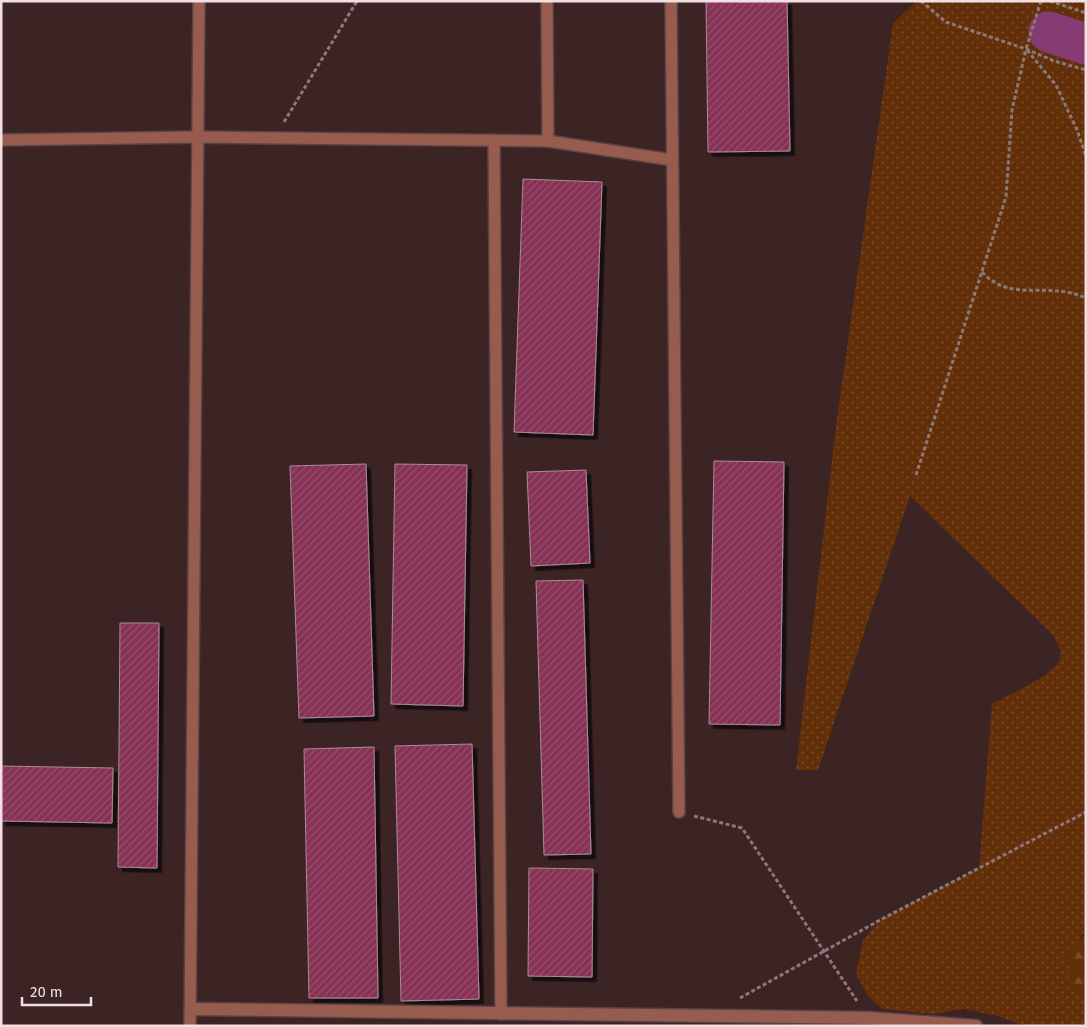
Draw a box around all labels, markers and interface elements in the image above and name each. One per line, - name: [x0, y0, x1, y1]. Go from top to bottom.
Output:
- scale bar: [22, 974, 91, 1006]
- text: 20 m: [30, 983, 63, 1001]

